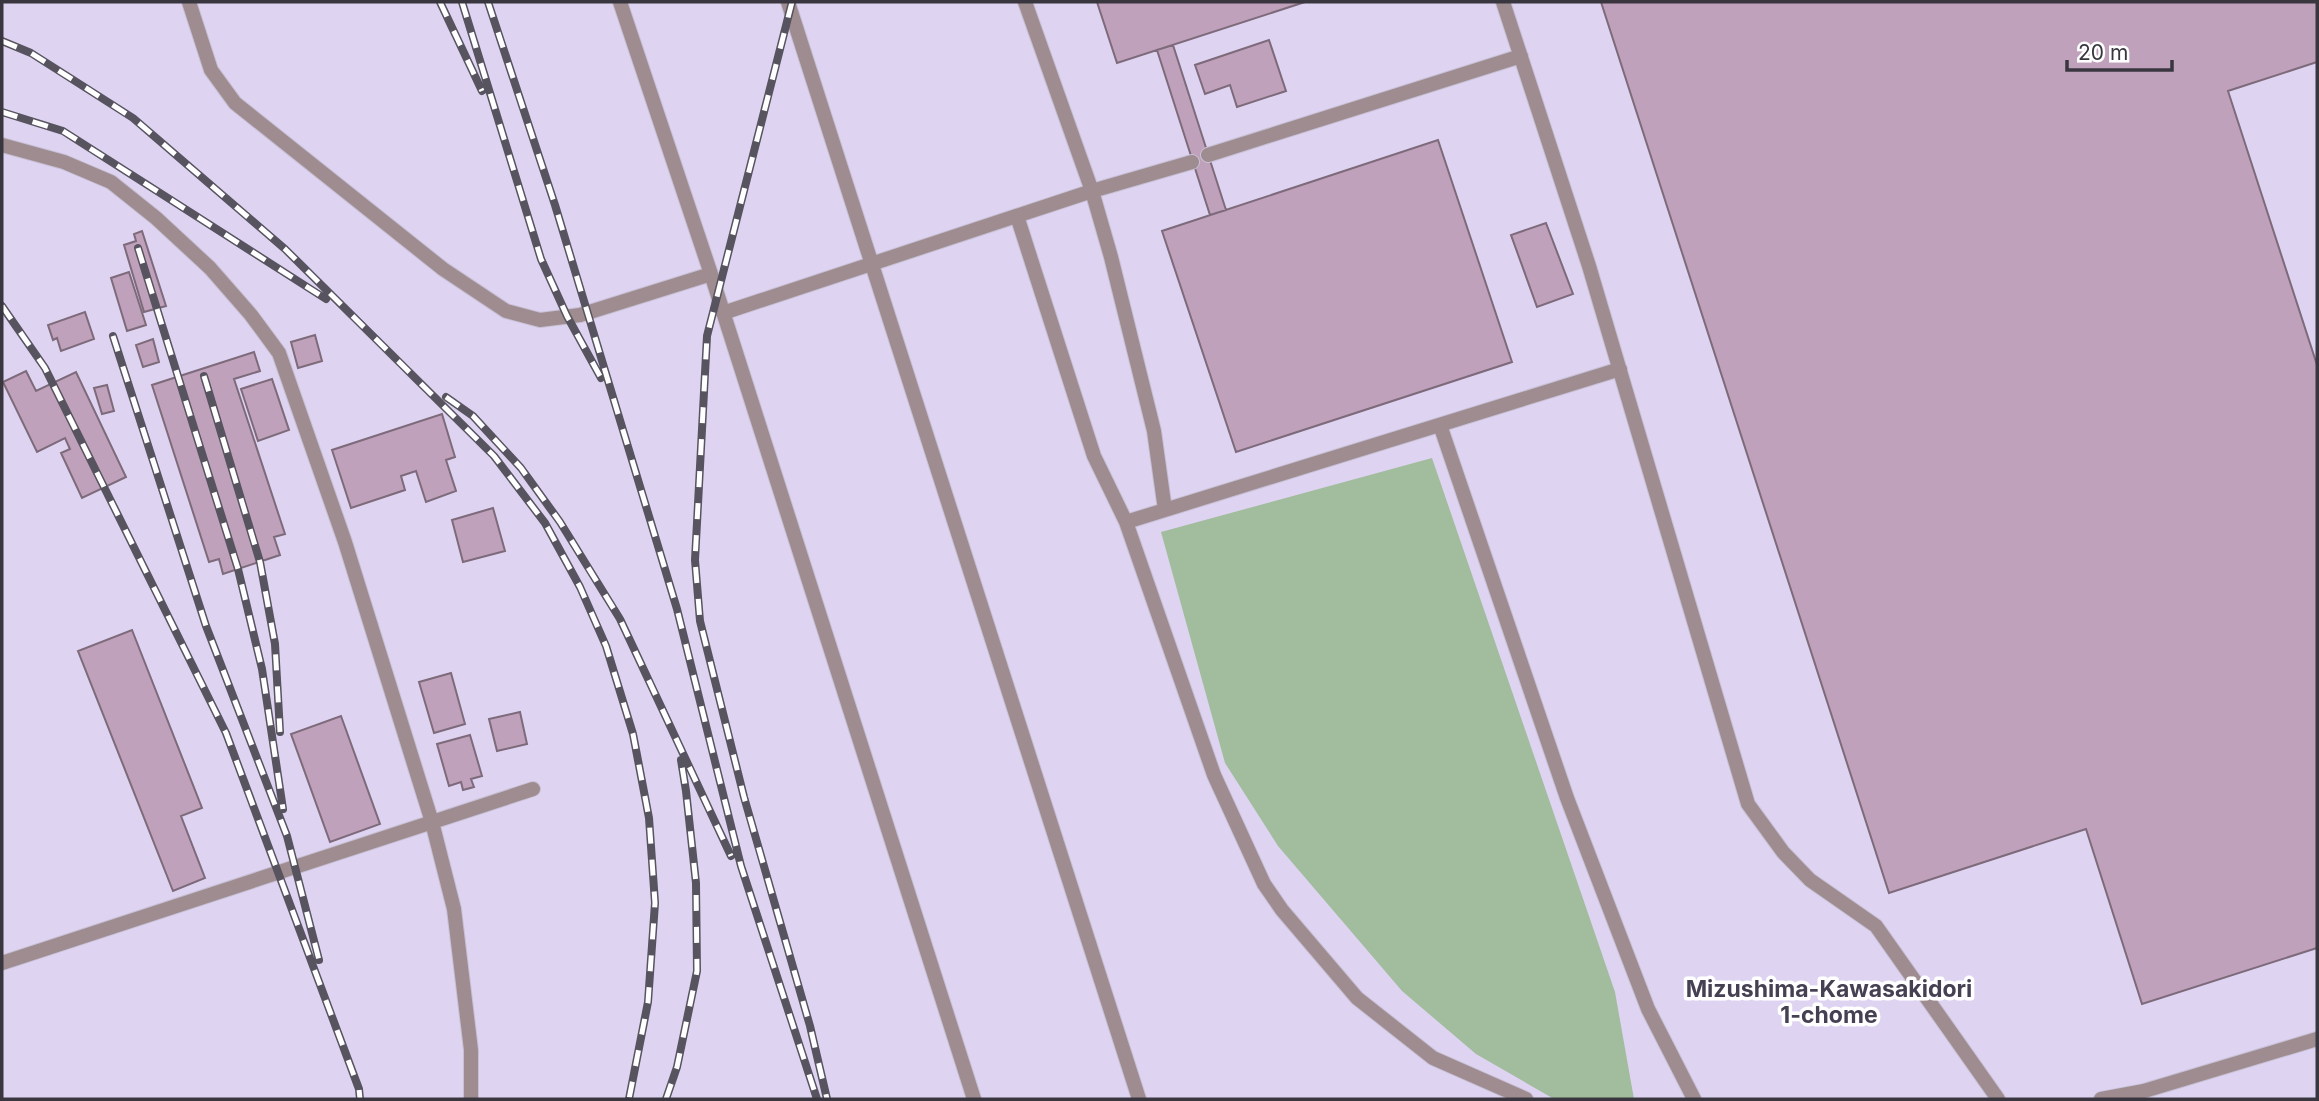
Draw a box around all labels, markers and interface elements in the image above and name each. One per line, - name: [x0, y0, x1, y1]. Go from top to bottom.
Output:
- scale bar: [2067, 28, 2172, 72]
- text: 20 m: [2078, 40, 2128, 65]
- district label: Mizushima-Kawasakidori 1-chome: [1686, 975, 1972, 1029]

